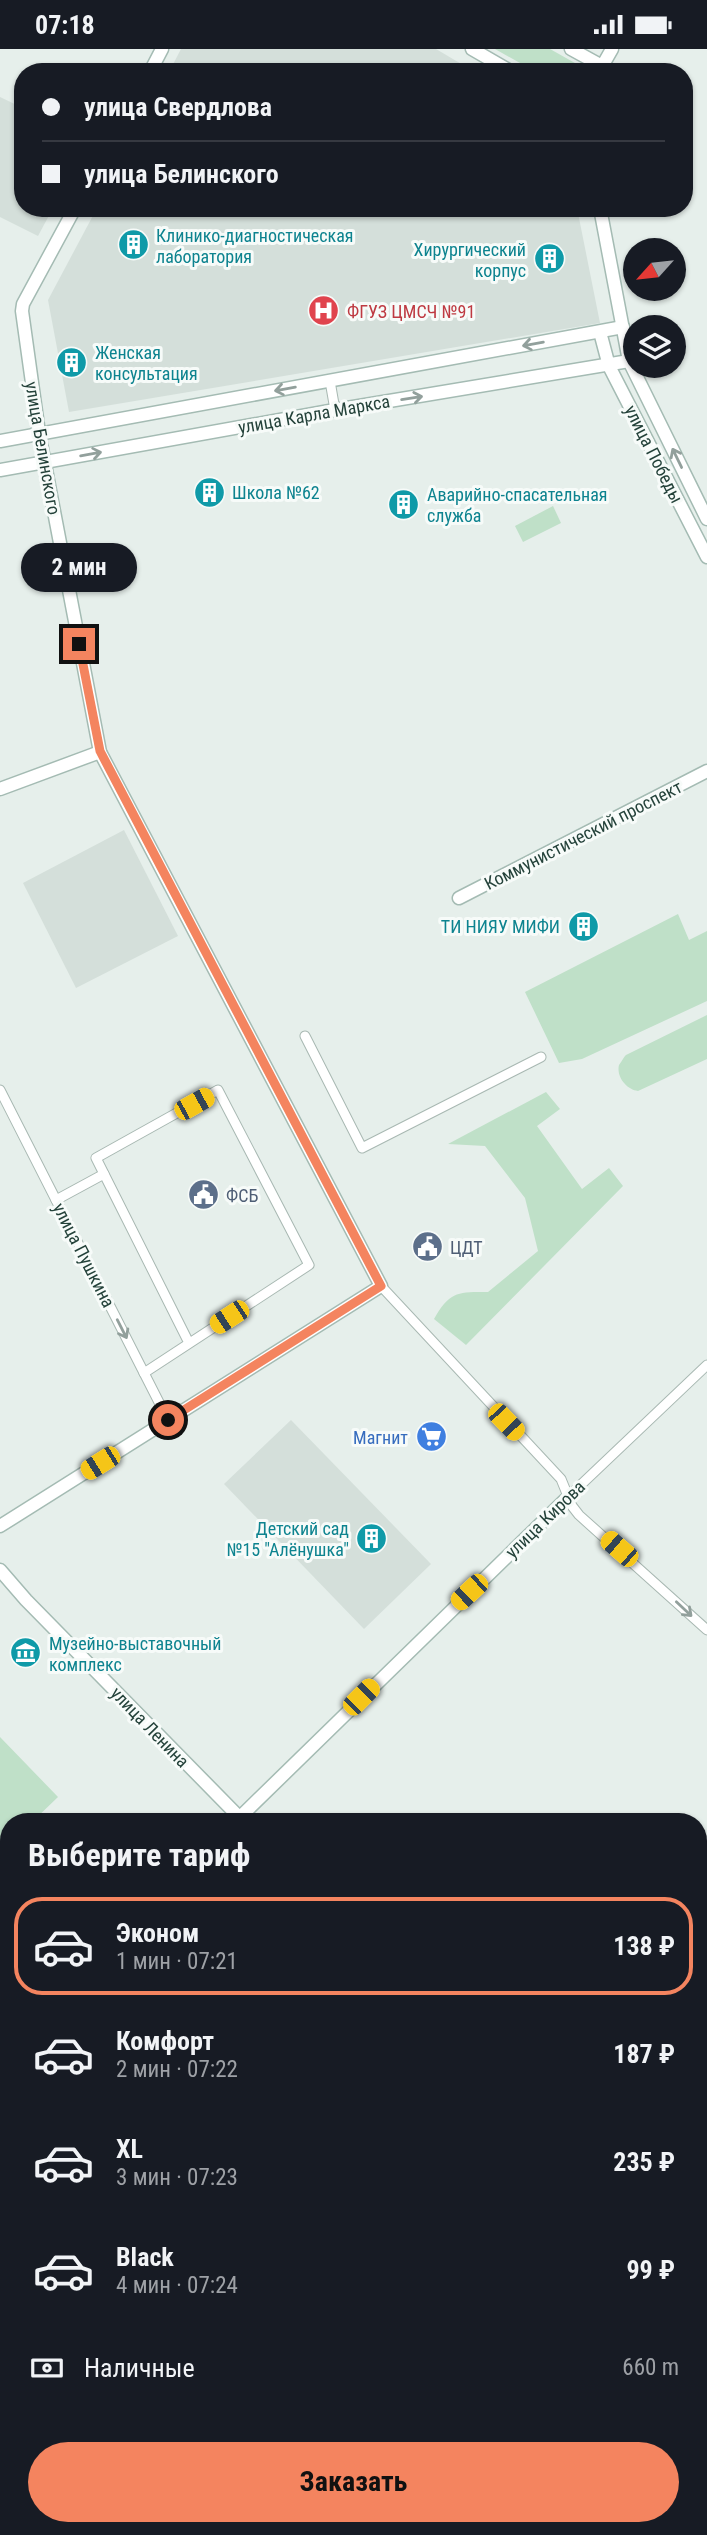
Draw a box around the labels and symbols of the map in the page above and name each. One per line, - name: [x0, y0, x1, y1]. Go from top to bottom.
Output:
- place label: Клинико-диагностическая лаборатория: [156, 225, 354, 267]
- building icon: Клинико-диагностическая лаборатория: [116, 228, 150, 262]
- north arrow: [623, 238, 686, 301]
- place label: Хирургический корпус: [414, 239, 526, 281]
- building icon: Хирургический корпус: [532, 242, 566, 276]
- hospital icon: ФГУЗ ЦМСЧ №91: [307, 294, 341, 328]
- place label: ФГУЗ ЦМСЧ №91: [347, 301, 475, 322]
- one-way arrow: [522, 338, 545, 351]
- place label: Женская консультация: [95, 342, 198, 384]
- building icon: Женская консультация: [55, 345, 89, 379]
- street label: улица Белинского: [21, 380, 65, 516]
- one-way arrow: [274, 383, 297, 396]
- street label: улица Карла Маркса: [237, 390, 391, 438]
- one-way arrow: [400, 391, 423, 404]
- street label: улица Победы: [620, 402, 688, 506]
- one-way arrow: [79, 446, 102, 460]
- one-way arrow: [669, 448, 683, 469]
- building icon: Школа №62: [192, 475, 226, 509]
- place label: Школа №62: [232, 482, 320, 503]
- place label: Аварийно-спасательная служба: [427, 484, 607, 526]
- building icon: Аварийно-спасательная служба: [387, 487, 421, 521]
- callout: 2 мин: [21, 543, 137, 591]
- route end: [63, 628, 95, 660]
- street label: Коммунистический проспект: [481, 776, 686, 894]
- building icon: ТИ НИЯУ МИФИ: [566, 909, 600, 943]
- place label: ТИ НИЯУ МИФИ: [441, 916, 560, 937]
- car: [171, 1085, 218, 1123]
- public building icon: ФСБ: [186, 1178, 220, 1212]
- place label: ФСБ: [226, 1185, 258, 1206]
- street label: улица Пушкина: [49, 1199, 119, 1311]
- public building icon: ЦДТ: [410, 1230, 444, 1264]
- place label: ЦДТ: [450, 1237, 483, 1258]
- car: [206, 1297, 253, 1337]
- one-way arrow: [115, 1318, 129, 1339]
- car: [484, 1400, 529, 1444]
- route start: [152, 1404, 184, 1436]
- supermarket icon: Магнит: [414, 1420, 448, 1454]
- place label: Магнит: [353, 1427, 408, 1448]
- car: [77, 1443, 124, 1483]
- street label: улица Кирова: [501, 1476, 589, 1562]
- place label: Детский сад №15 "Алёнушка": [226, 1518, 349, 1560]
- building icon: Детский сад №15 "Алёнушка": [355, 1521, 389, 1555]
- car: [597, 1527, 642, 1571]
- car: [447, 1570, 492, 1614]
- one-way arrow: [675, 1600, 692, 1617]
- place label: Музейно-выставочный комплекс: [49, 1633, 221, 1675]
- museum icon: Музейно-выставочный комплекс: [9, 1636, 43, 1670]
- car: [339, 1675, 384, 1719]
- street label: улица Ленина: [107, 1683, 193, 1771]

